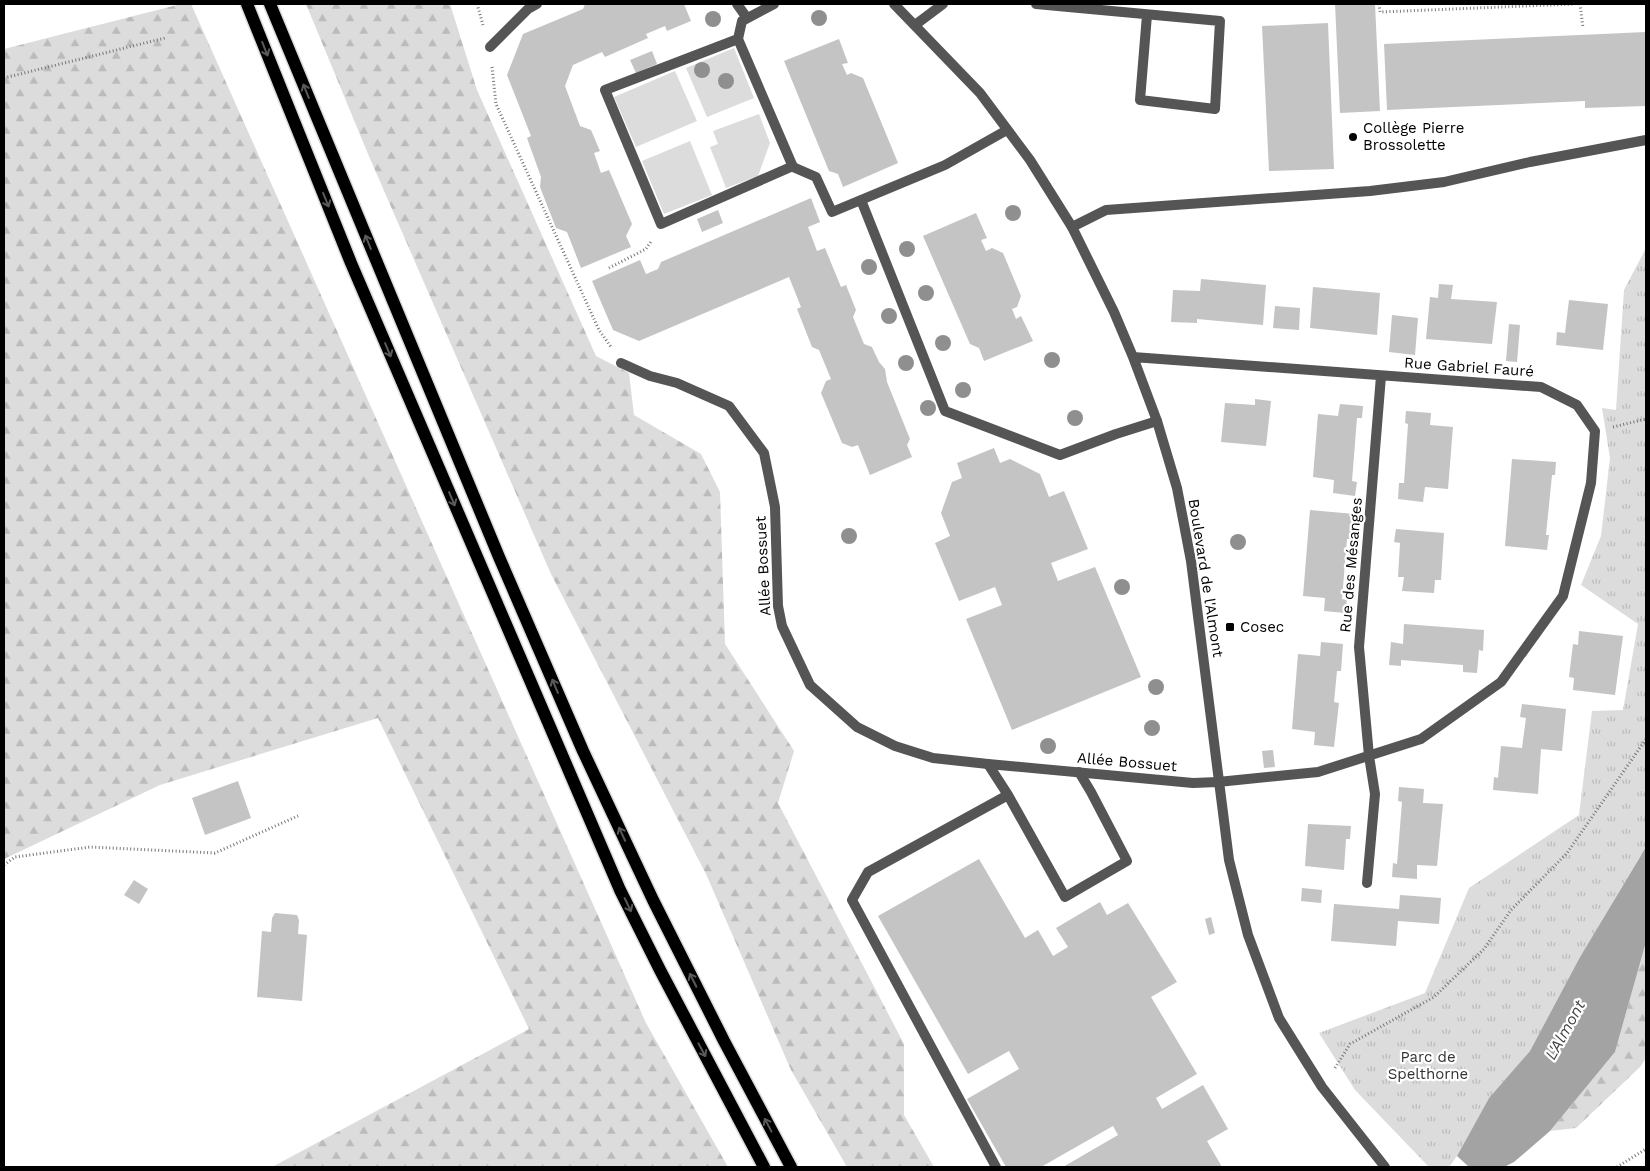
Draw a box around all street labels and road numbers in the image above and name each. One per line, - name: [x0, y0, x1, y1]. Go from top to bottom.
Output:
- street label: Rue Gabriel Fauré: [1403, 353, 1535, 381]
- street label: Boulevard de l'Almont: [1185, 497, 1228, 659]
- street label: Rue des Mésanges: [1336, 497, 1366, 633]
- street label: Allée Bossuet: [751, 515, 775, 616]
- street label: Allée Bossuet: [1076, 749, 1178, 775]

